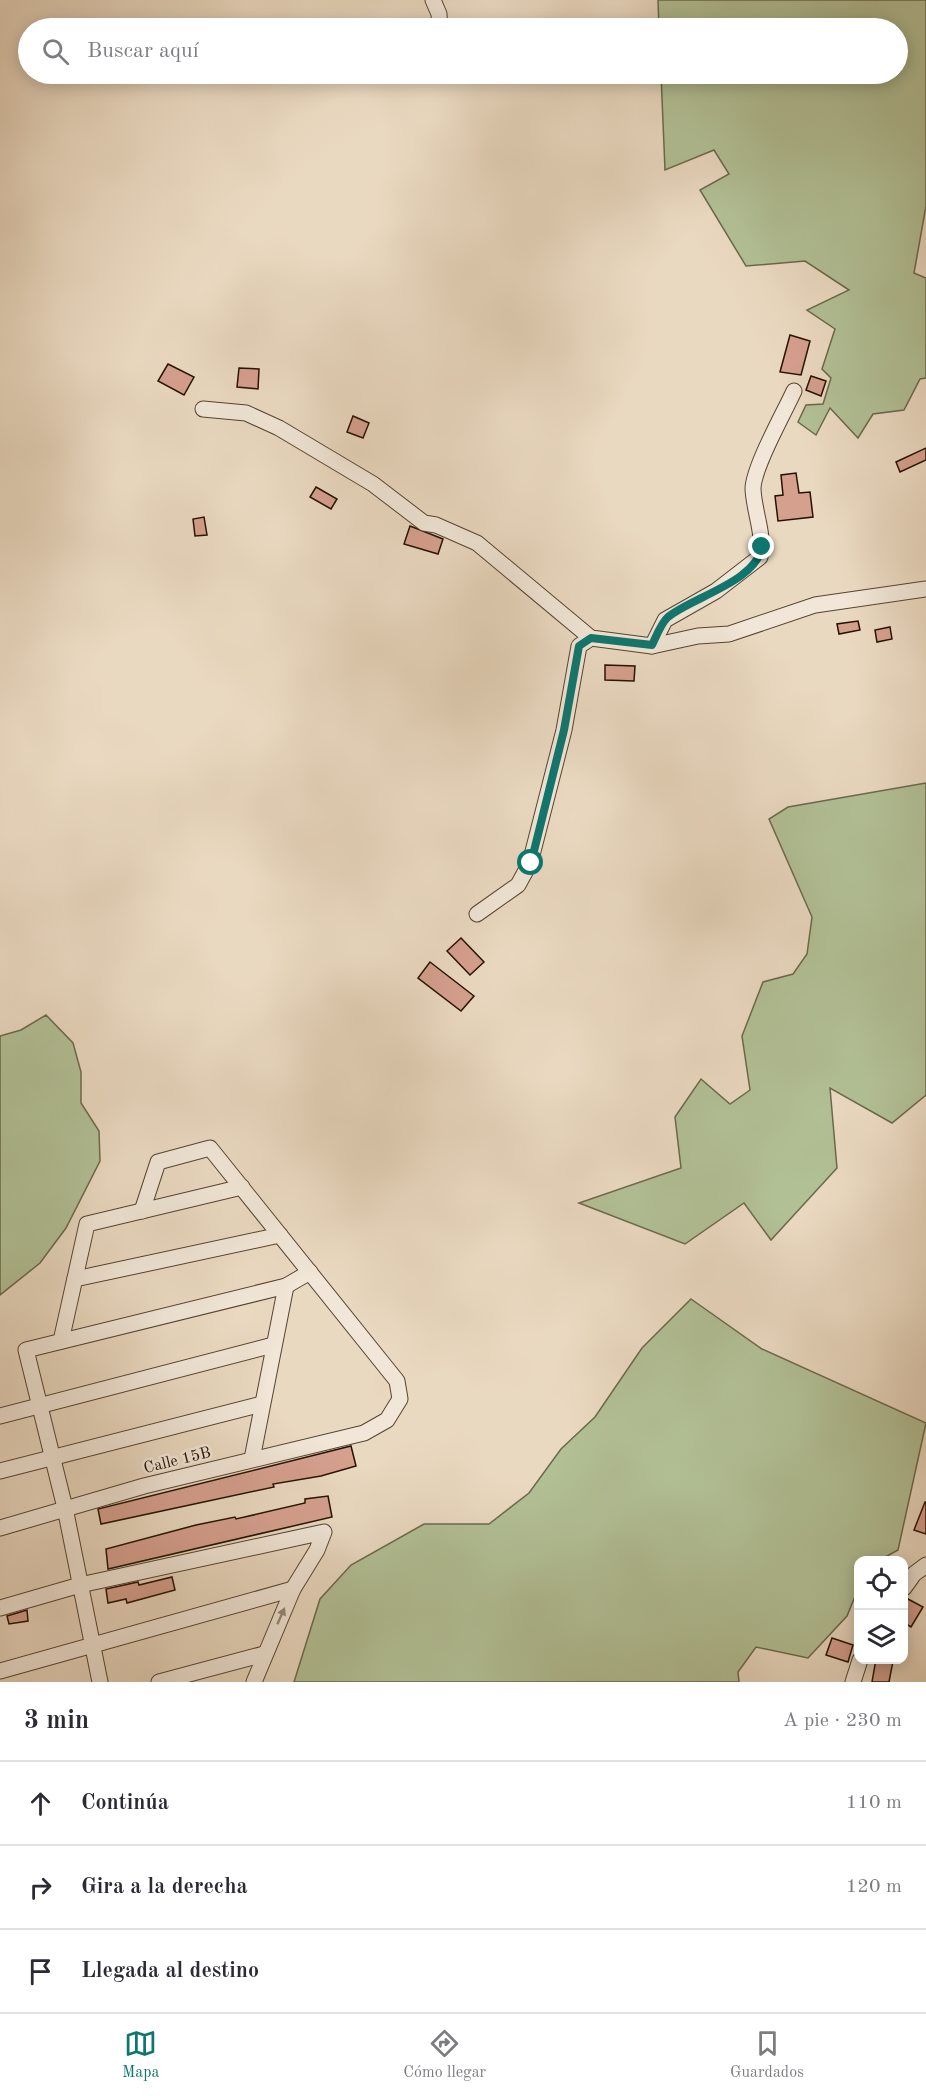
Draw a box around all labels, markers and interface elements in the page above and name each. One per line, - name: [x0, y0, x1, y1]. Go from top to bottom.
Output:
- search box: [18, 18, 908, 84]
- icon: search: [39, 35, 72, 68]
- text: Buscar aquí: [87, 40, 199, 62]
- route end: [748, 533, 774, 559]
- route start: [517, 849, 543, 875]
- street label: Calle 15B: [142, 1445, 213, 1477]
- map controls: [854, 1556, 908, 1664]
- button: locate: [854, 1556, 908, 1610]
- one-way arrow: [276, 1607, 285, 1624]
- button: layers: [854, 1610, 908, 1664]
- text: 3 min: [24, 1708, 89, 1734]
- text: A pie · 230 m: [783, 1711, 902, 1731]
- icon: ahead: [24, 1787, 57, 1820]
- text: Continúa: [81, 1792, 169, 1814]
- text: 110 m: [846, 1793, 902, 1813]
- icon: right: [24, 1871, 57, 1904]
- text: Gira a la derecha: [81, 1876, 248, 1898]
- text: 120 m: [846, 1877, 902, 1897]
- icon: arrive: [24, 1955, 57, 1988]
- text: Llegada al destino: [81, 1960, 259, 1982]
- tab: Mapa: [122, 2027, 159, 2083]
- tab: Cómo llegar: [403, 2027, 486, 2083]
- tab: Guardados: [730, 2027, 804, 2083]

